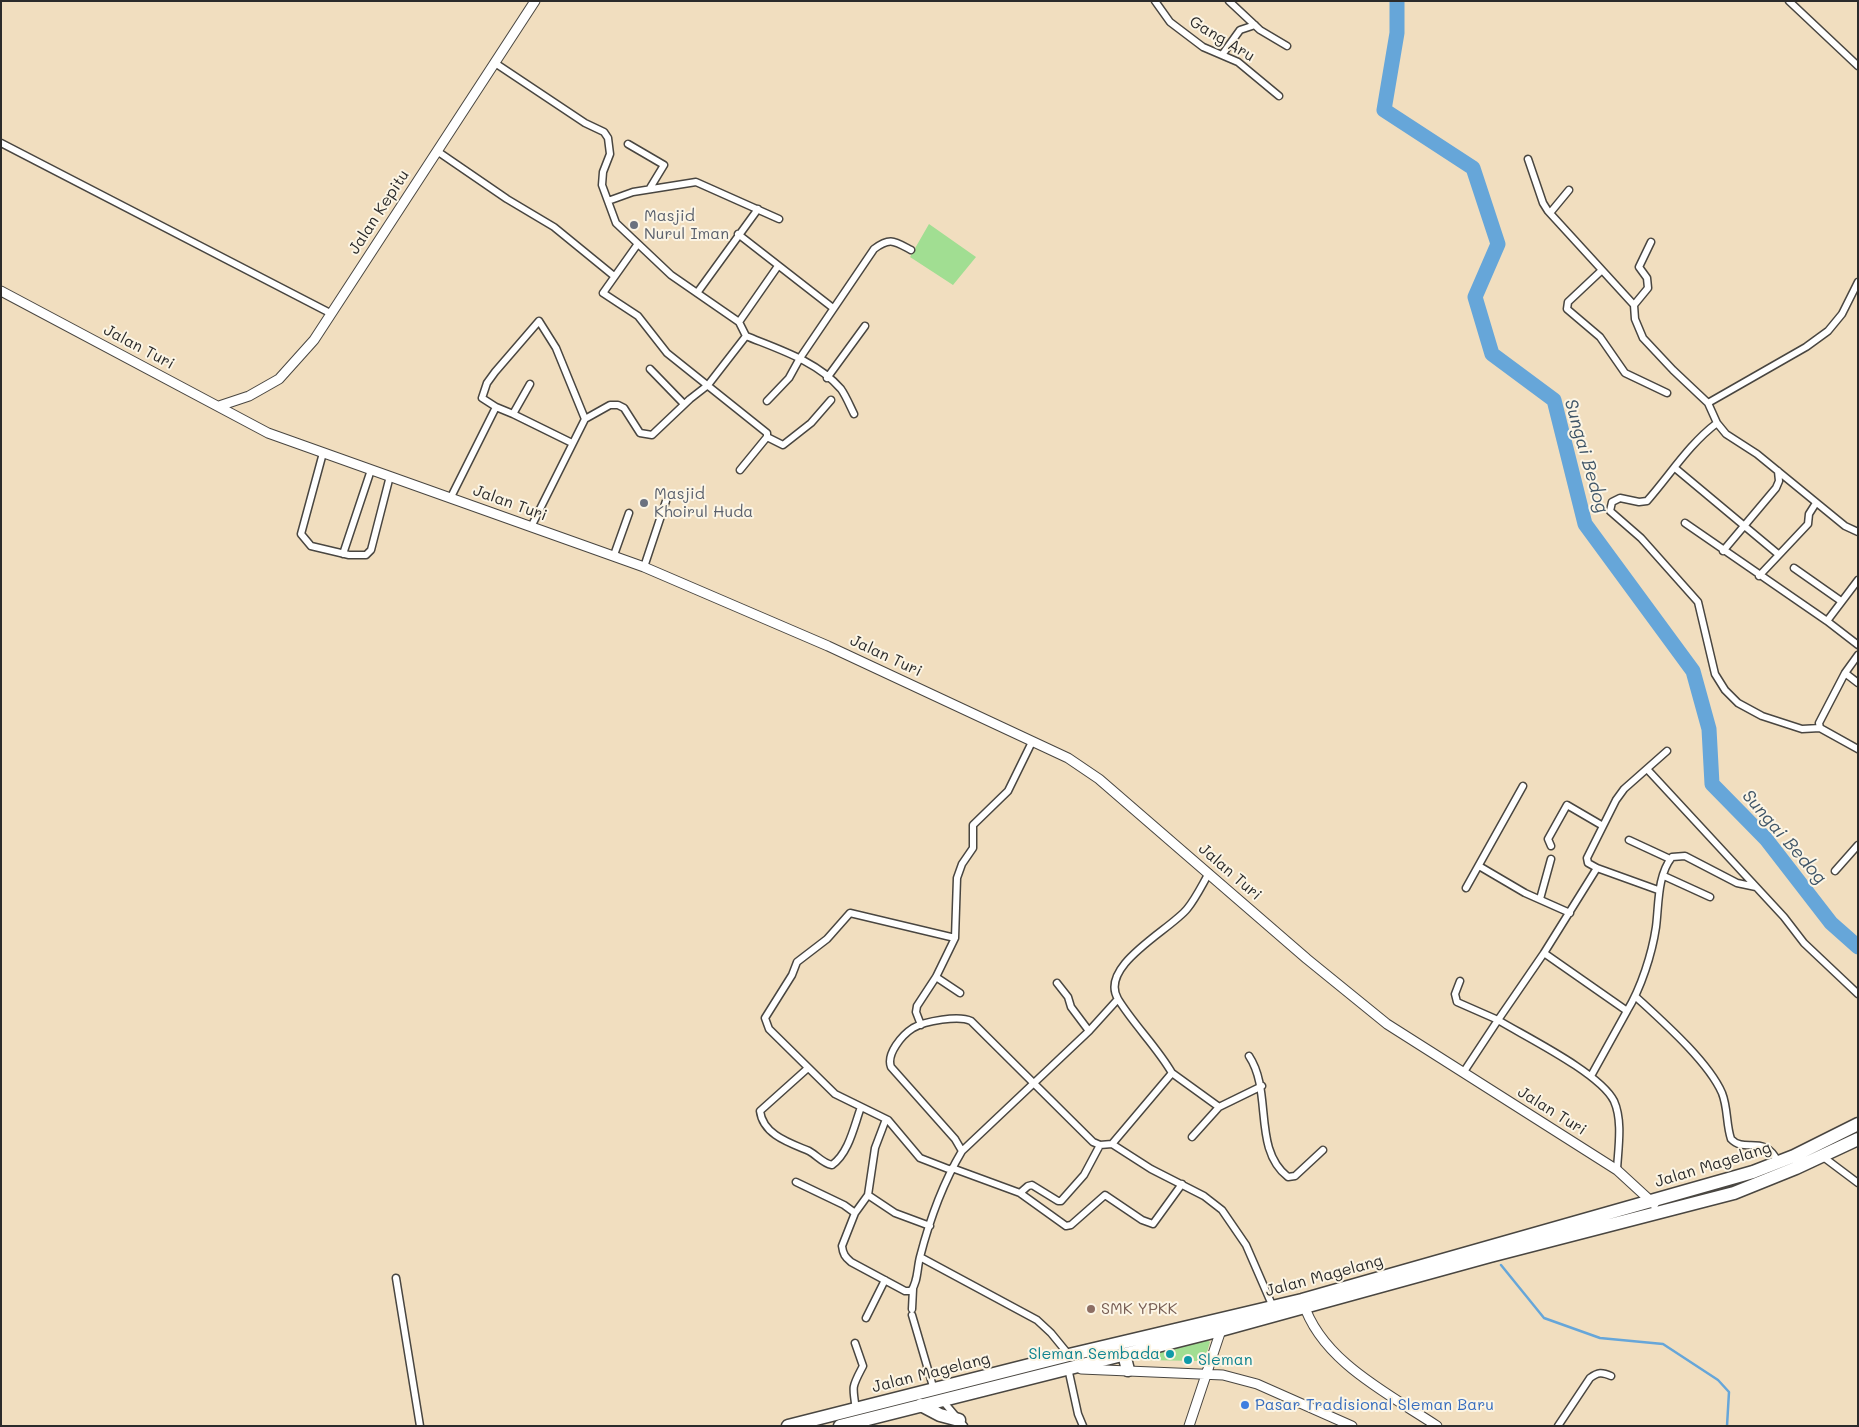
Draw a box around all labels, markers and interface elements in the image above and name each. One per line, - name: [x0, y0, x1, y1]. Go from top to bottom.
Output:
- street label: Gang Aru: [1186, 12, 1258, 66]
- street label: Jalan Kepitu: [345, 166, 413, 258]
- place label: Masjid Nurul Iman: [644, 206, 729, 244]
- marker: Masjid Nurul Iman: [628, 219, 640, 231]
- street label: Jalan Turi: [100, 320, 178, 374]
- water label: Sungai Bedog: [1559, 396, 1613, 516]
- street label: Jalan Turi: [470, 481, 550, 525]
- place label: Masjid Khoirul Huda: [654, 484, 753, 522]
- marker: Masjid Khoirul Huda: [638, 497, 650, 509]
- street label: Jalan Turi: [847, 631, 925, 681]
- water label: Sungai Bedog: [1737, 785, 1831, 889]
- street label: Jalan Turi: [1195, 839, 1265, 905]
- street label: Jalan Turi: [1514, 1082, 1590, 1140]
- street label: Jalan Magelang: [1652, 1138, 1774, 1192]
- street label: Jalan Magelang: [1263, 1251, 1385, 1301]
- place label: SMK YPKK: [1101, 1299, 1177, 1319]
- marker: SMK YPKK: [1085, 1303, 1097, 1315]
- place label: Sleman Sembada: [1028, 1344, 1160, 1364]
- marker: Sleman Sembada: [1164, 1348, 1176, 1360]
- street label: Jalan Magelang: [870, 1349, 992, 1397]
- place label: Sleman: [1198, 1350, 1253, 1370]
- marker: Sleman: [1182, 1354, 1194, 1366]
- place label: Pasar Tradisional Sleman Baru: [1255, 1395, 1494, 1415]
- marker: Pasar Tradisional Sleman Baru: [1239, 1399, 1251, 1411]

